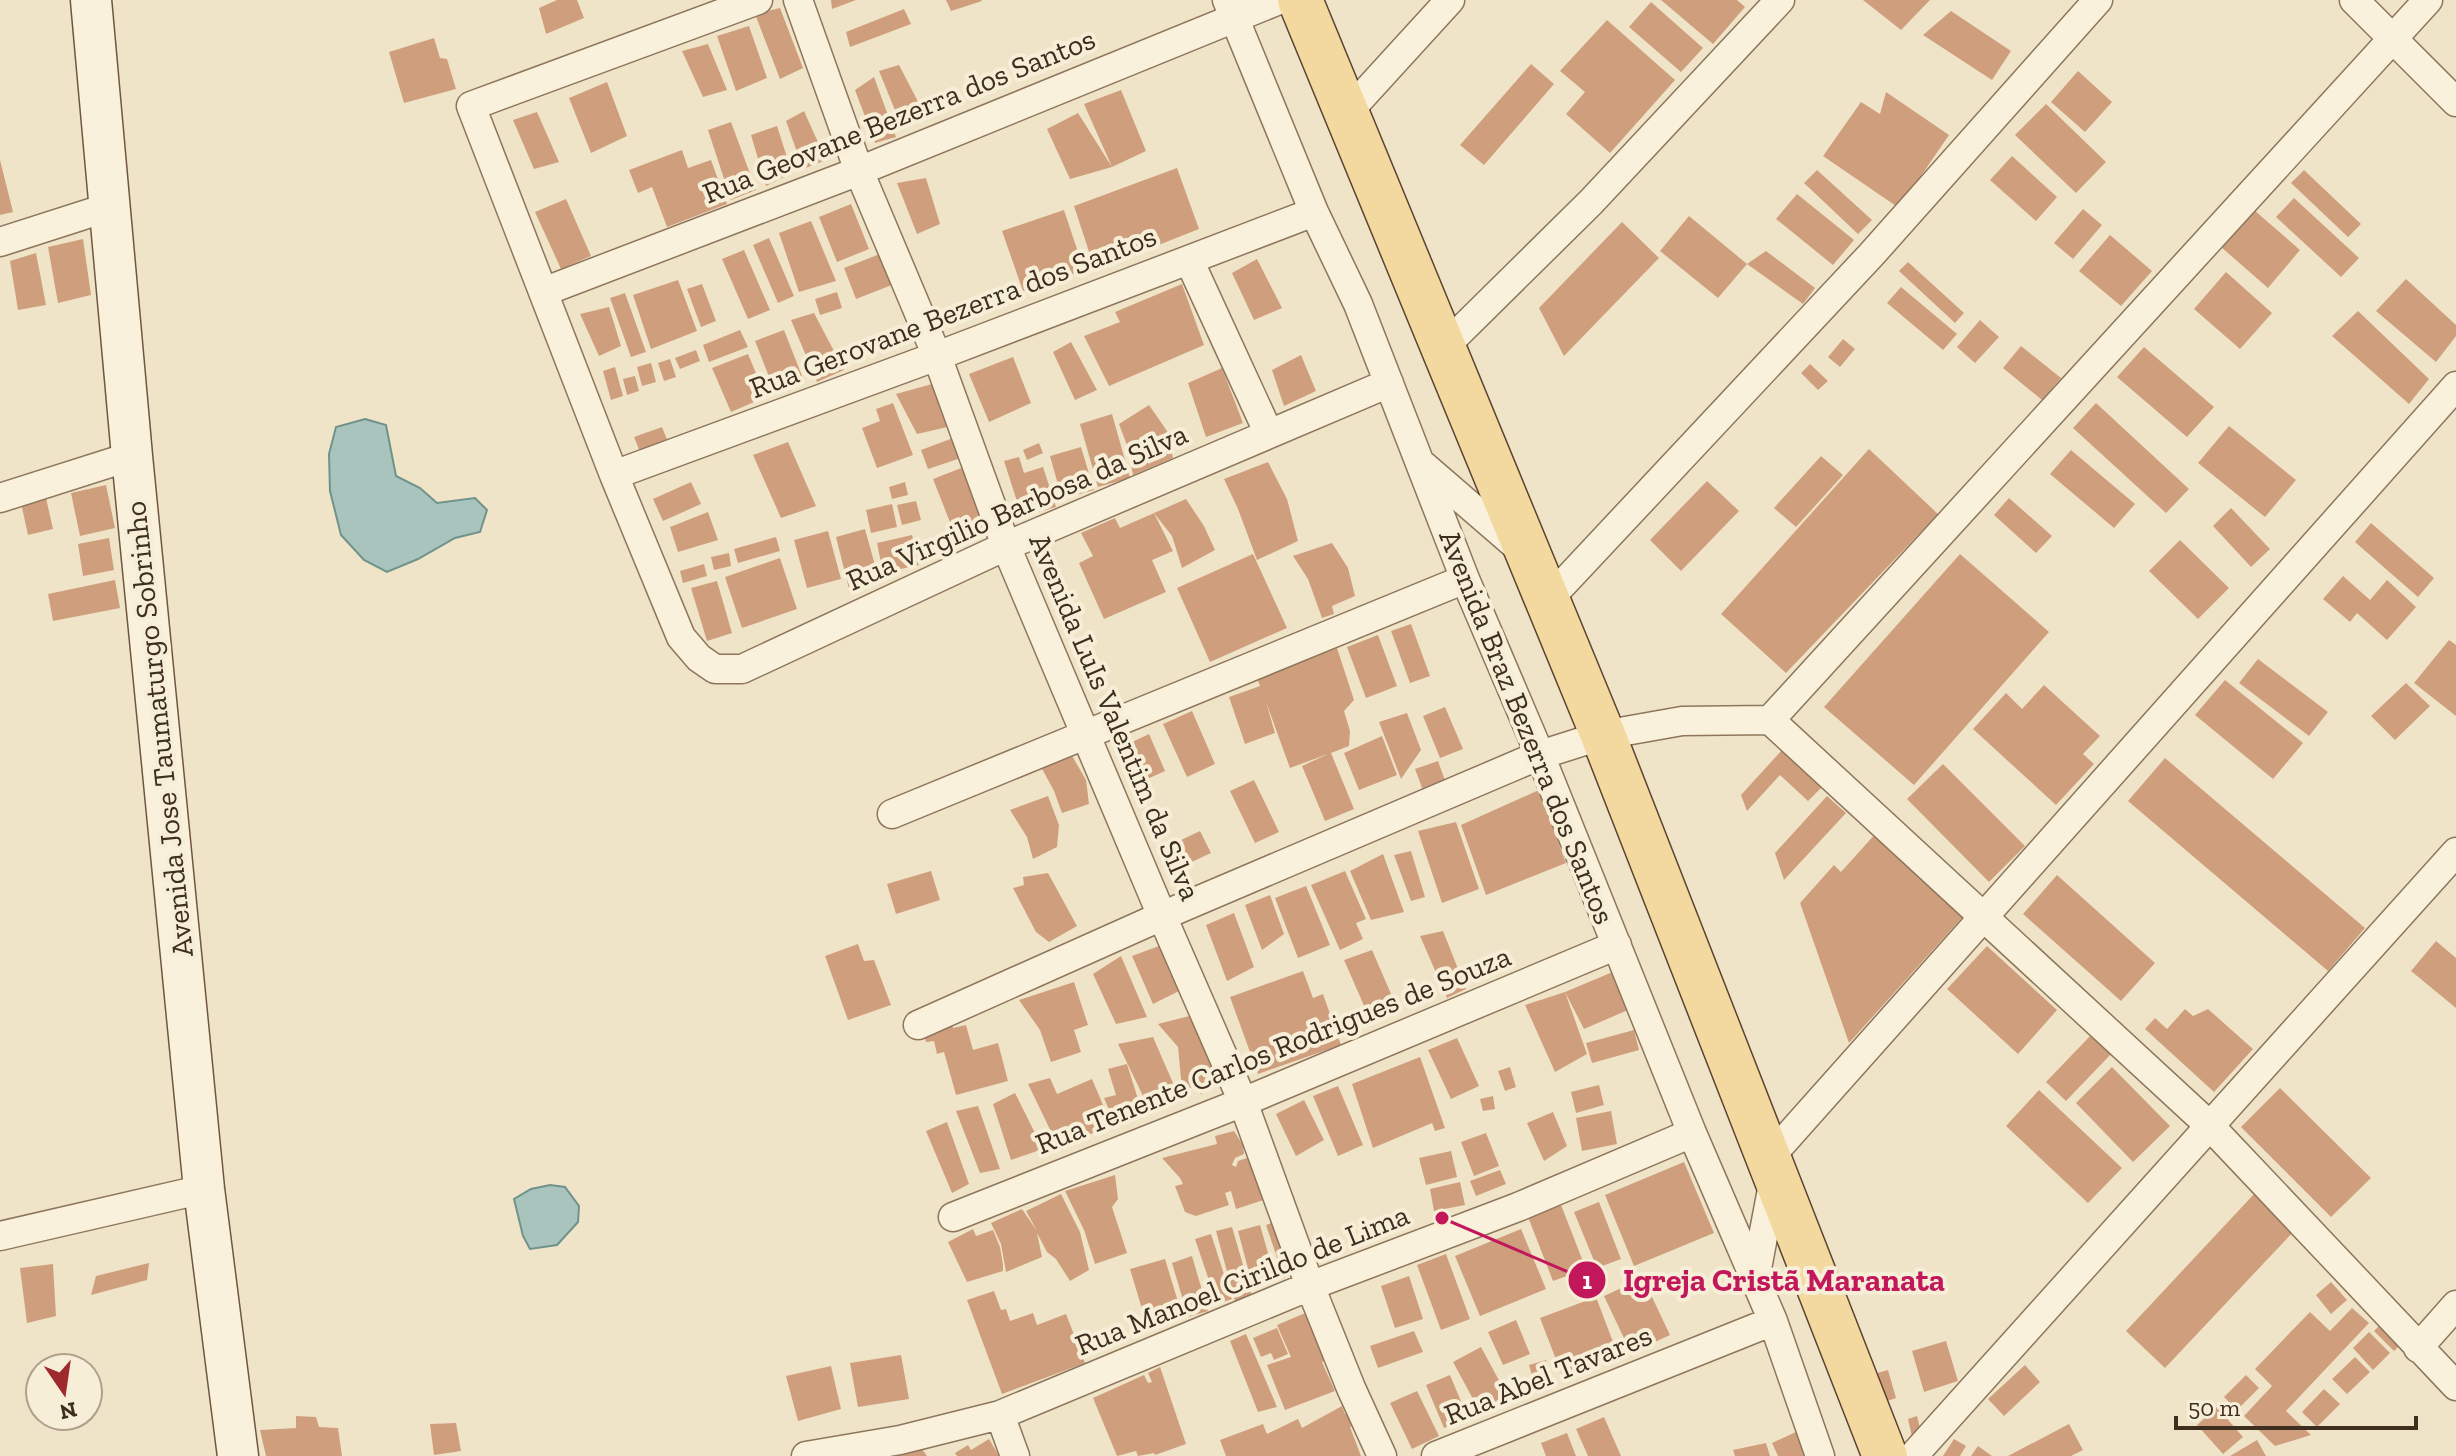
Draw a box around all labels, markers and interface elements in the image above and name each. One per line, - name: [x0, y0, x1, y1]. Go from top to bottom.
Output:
- street label: Rua Geovane Bezerra dos Santos: [697, 21, 1101, 211]
- street label: Rua Gerovane Bezerra dos Santos: [745, 218, 1161, 406]
- street label: Rua Virgilio Barbosa da Silva: [841, 415, 1193, 599]
- street label: Avenida Jose Taumaturgo Sobrinho: [117, 499, 201, 959]
- street label: Avenida Braz Bezerra dos Santos: [1431, 525, 1623, 929]
- street label: Avenida LuIs Valentim da Silva: [1021, 528, 1209, 906]
- street label: Rua Tenente Carlos Rodrigues de Souza: [1030, 938, 1516, 1162]
- street label: Rua Manoel Cirildo de Lima: [1070, 1196, 1414, 1364]
- callout: Igreja Cristã Maranata: [1567, 1252, 1962, 1308]
- text: Igreja Cristã Maranata: [1623, 1261, 1945, 1299]
- text: 1: [1582, 1266, 1592, 1295]
- street label: Rua Abel Tavares: [1439, 1317, 1657, 1433]
- north arrow: [24, 1352, 104, 1432]
- scale bar: [2176, 1380, 2416, 1430]
- text: 50 m: [2188, 1393, 2241, 1422]
- text: N: [57, 1396, 80, 1426]

